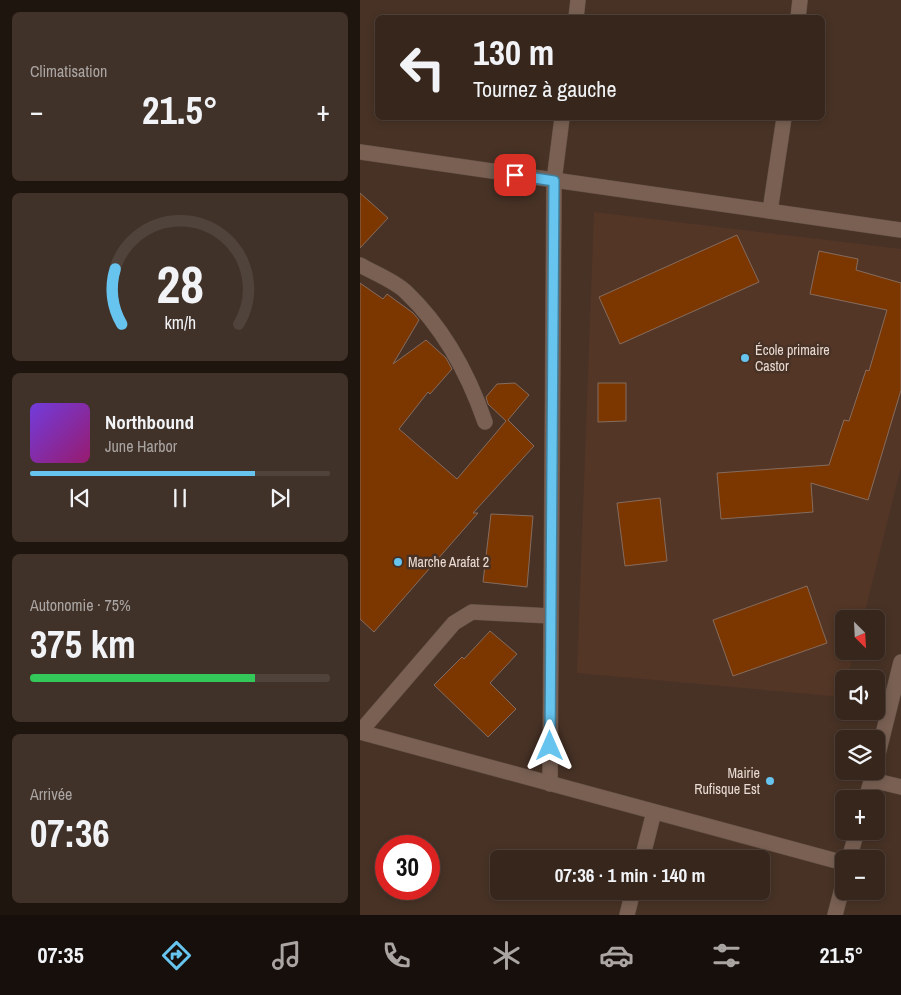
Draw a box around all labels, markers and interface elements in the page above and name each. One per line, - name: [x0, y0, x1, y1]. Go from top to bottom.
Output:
- text: 130 m: [473, 29, 554, 76]
- icon: left: [390, 35, 455, 100]
- text: Climatisation: [30, 60, 107, 82]
- text: Tournez à gauche: [473, 74, 616, 104]
- text: 21.5°: [142, 85, 218, 136]
- text: −: [30, 92, 43, 130]
- text: +: [317, 92, 330, 130]
- pin: [494, 154, 536, 196]
- icon: arrive: [501, 161, 529, 189]
- text: 28: [156, 249, 204, 319]
- text: km/h: [164, 311, 196, 335]
- place label: École primaire Castor: [755, 341, 830, 375]
- marker: École primaire Castor: [739, 352, 751, 364]
- text: Northbound: [105, 409, 194, 435]
- text: June Harbor: [105, 435, 177, 457]
- icon: previous: [66, 484, 94, 512]
- icon: pause: [166, 484, 194, 512]
- icon: next: [266, 484, 294, 512]
- place label: Marche Arafat 2: [408, 553, 489, 571]
- marker: Marche Arafat 2: [392, 556, 404, 568]
- text: Autonomie · 75%: [30, 594, 131, 616]
- north arrow: [835, 610, 885, 660]
- map controls: [835, 610, 885, 900]
- text: 375 km: [30, 619, 136, 670]
- button: sound: [835, 670, 885, 720]
- position arrow: [523, 719, 575, 771]
- button: layers: [835, 730, 885, 780]
- place label: Mairie Rufisque Est: [694, 764, 760, 798]
- marker: Mairie Rufisque Est: [764, 775, 776, 787]
- text: Arrivée: [30, 783, 72, 805]
- button: +: [835, 790, 885, 840]
- text: 07:36: [30, 808, 110, 859]
- speed limit sign: 30: [375, 835, 440, 900]
- button: −: [835, 850, 885, 900]
- text: 07:36 · 1 min · 140 m: [555, 862, 705, 888]
- icon: directions: [159, 938, 194, 973]
- icon: music: [269, 938, 304, 973]
- icon: phone: [379, 938, 414, 973]
- icon: climate: [489, 938, 524, 973]
- icon: car: [599, 938, 634, 973]
- icon: filters: [709, 938, 744, 973]
- text: 07:35: [38, 940, 84, 970]
- text: 21.5°: [819, 940, 863, 970]

